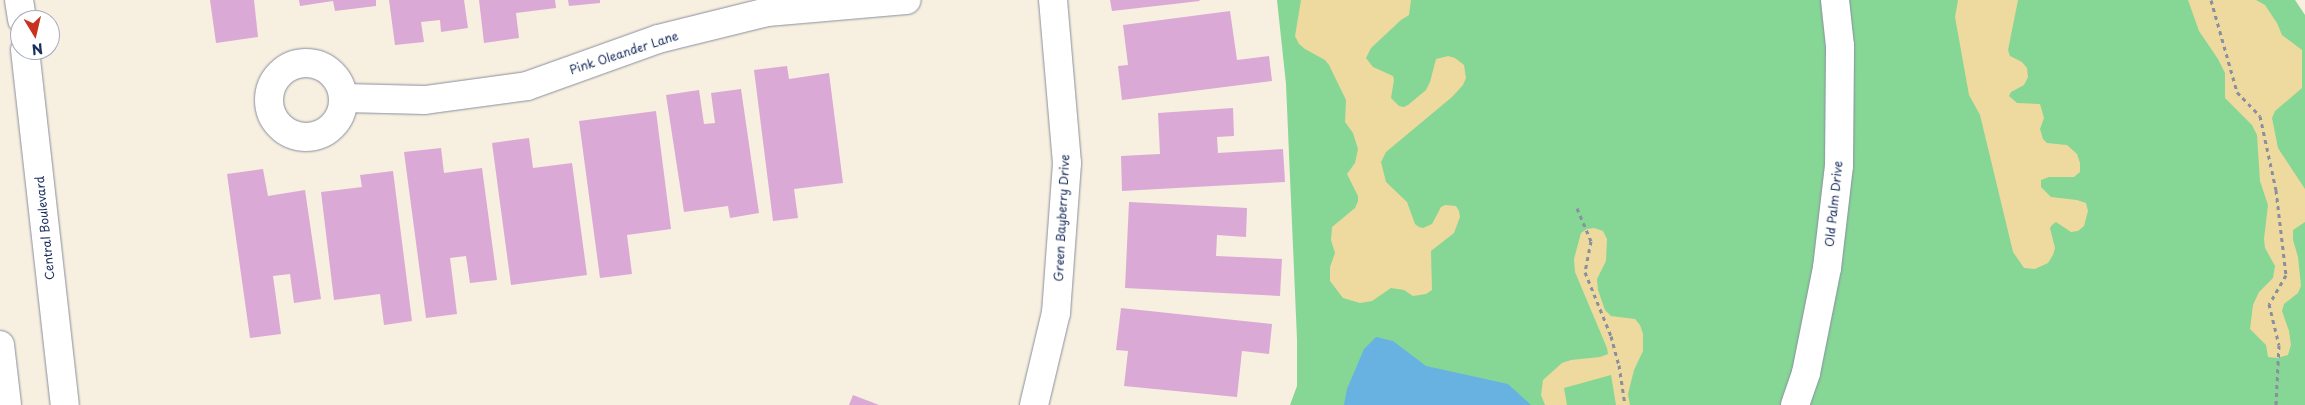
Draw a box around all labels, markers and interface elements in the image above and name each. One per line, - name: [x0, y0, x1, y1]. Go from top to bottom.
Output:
- north arrow: [10, 10, 60, 60]
- street label: Pink Oleander Lane: [568, 29, 680, 77]
- text: N: [30, 38, 44, 61]
- street label: Green Bayberry Drive: [1051, 153, 1073, 283]
- street label: Old Palm Drive: [1822, 160, 1846, 248]
- street label: Central Boulevard: [32, 175, 58, 281]

